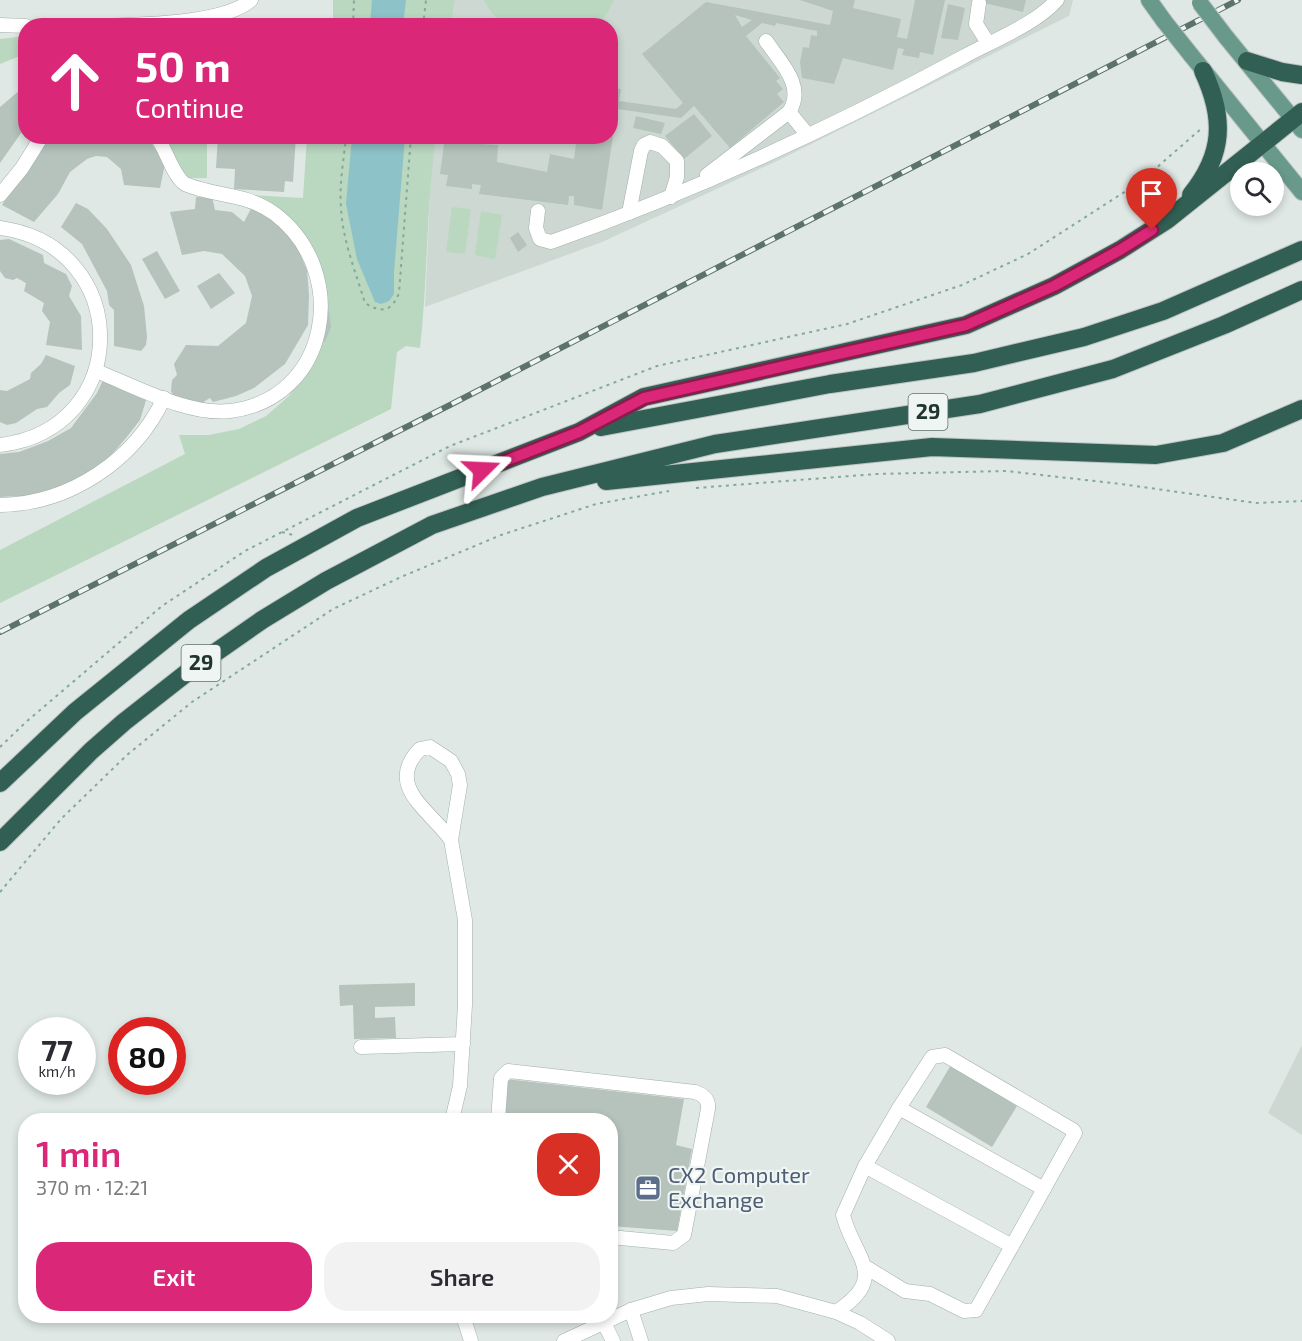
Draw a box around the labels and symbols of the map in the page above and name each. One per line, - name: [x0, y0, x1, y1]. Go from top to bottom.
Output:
- pin: [1126, 168, 1177, 230]
- road number: 29: [908, 394, 948, 430]
- position arrow: [450, 438, 514, 502]
- road number: 29: [182, 645, 220, 681]
- speed limit sign: 80: [108, 1017, 186, 1095]
- place label: CX2 Computer Exchange: [668, 1161, 810, 1212]
- office icon: CX2 Computer Exchange: [633, 1173, 663, 1203]

